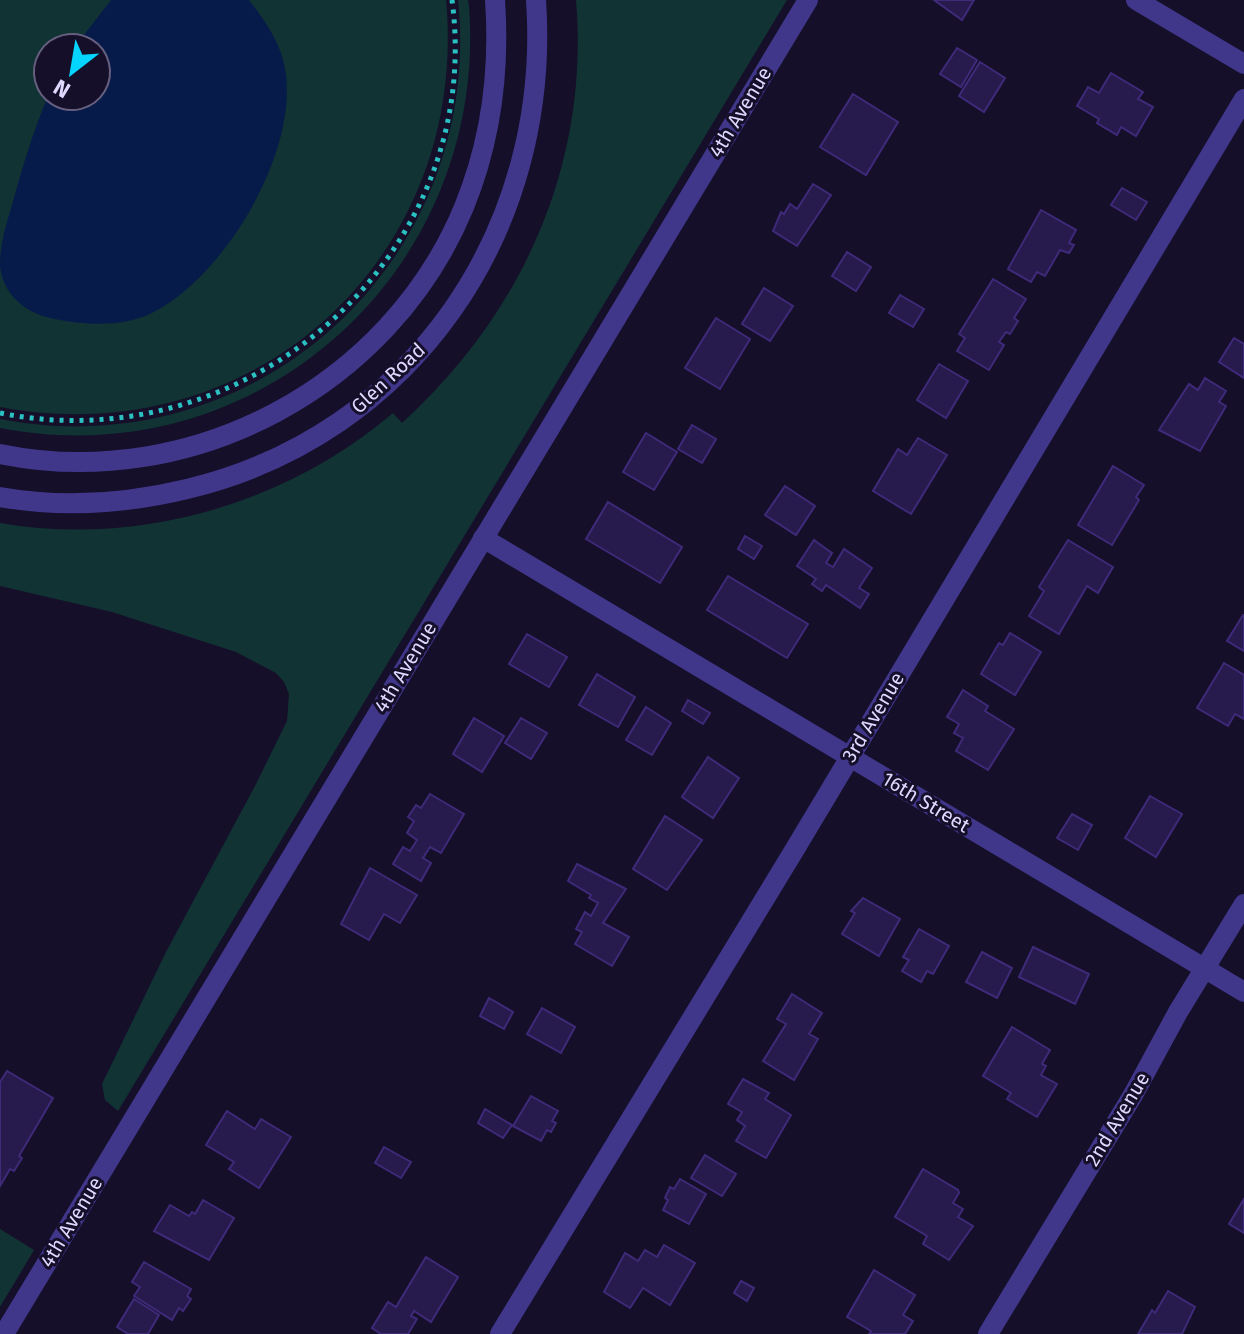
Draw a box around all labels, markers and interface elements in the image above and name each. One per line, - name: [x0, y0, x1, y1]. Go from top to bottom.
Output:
- north arrow: [32, 32, 112, 112]
- street label: 4th Avenue: [704, 62, 776, 162]
- text: N: [49, 73, 75, 104]
- street label: Glen Road: [346, 338, 430, 418]
- street label: 4th Avenue: [369, 617, 441, 717]
- street label: 3rd Avenue: [837, 668, 909, 766]
- street label: 16th Street: [878, 767, 975, 838]
- street label: 2nd Avenue: [1080, 1068, 1154, 1170]
- street label: 4th Avenue: [35, 1172, 107, 1272]

